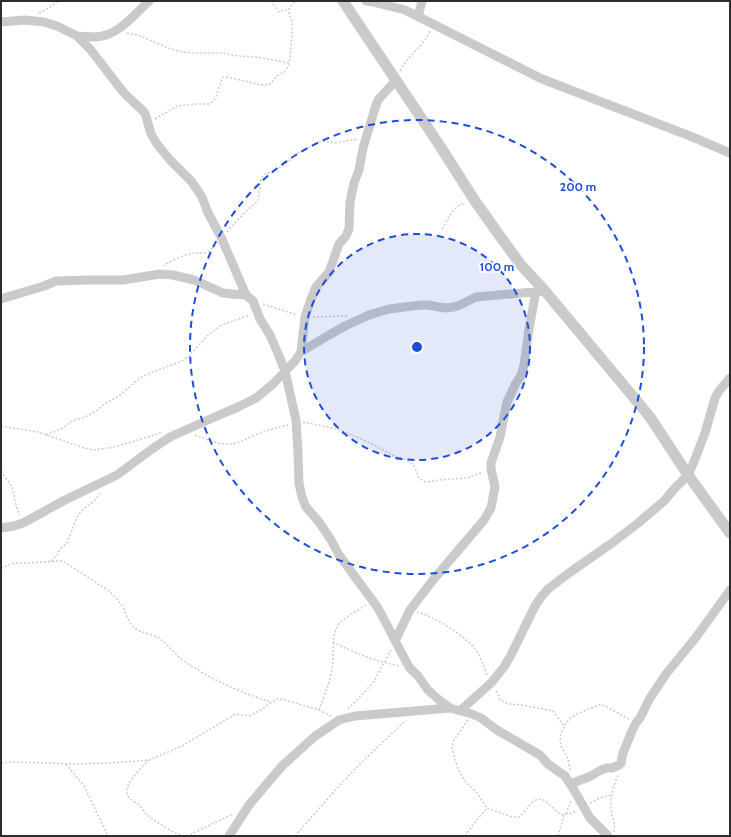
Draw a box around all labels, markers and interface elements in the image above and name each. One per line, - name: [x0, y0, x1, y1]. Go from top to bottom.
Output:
- text: 200 m: [560, 179, 596, 194]
- text: 100 m: [480, 259, 514, 274]
- centre of rings: [410, 340, 424, 354]

